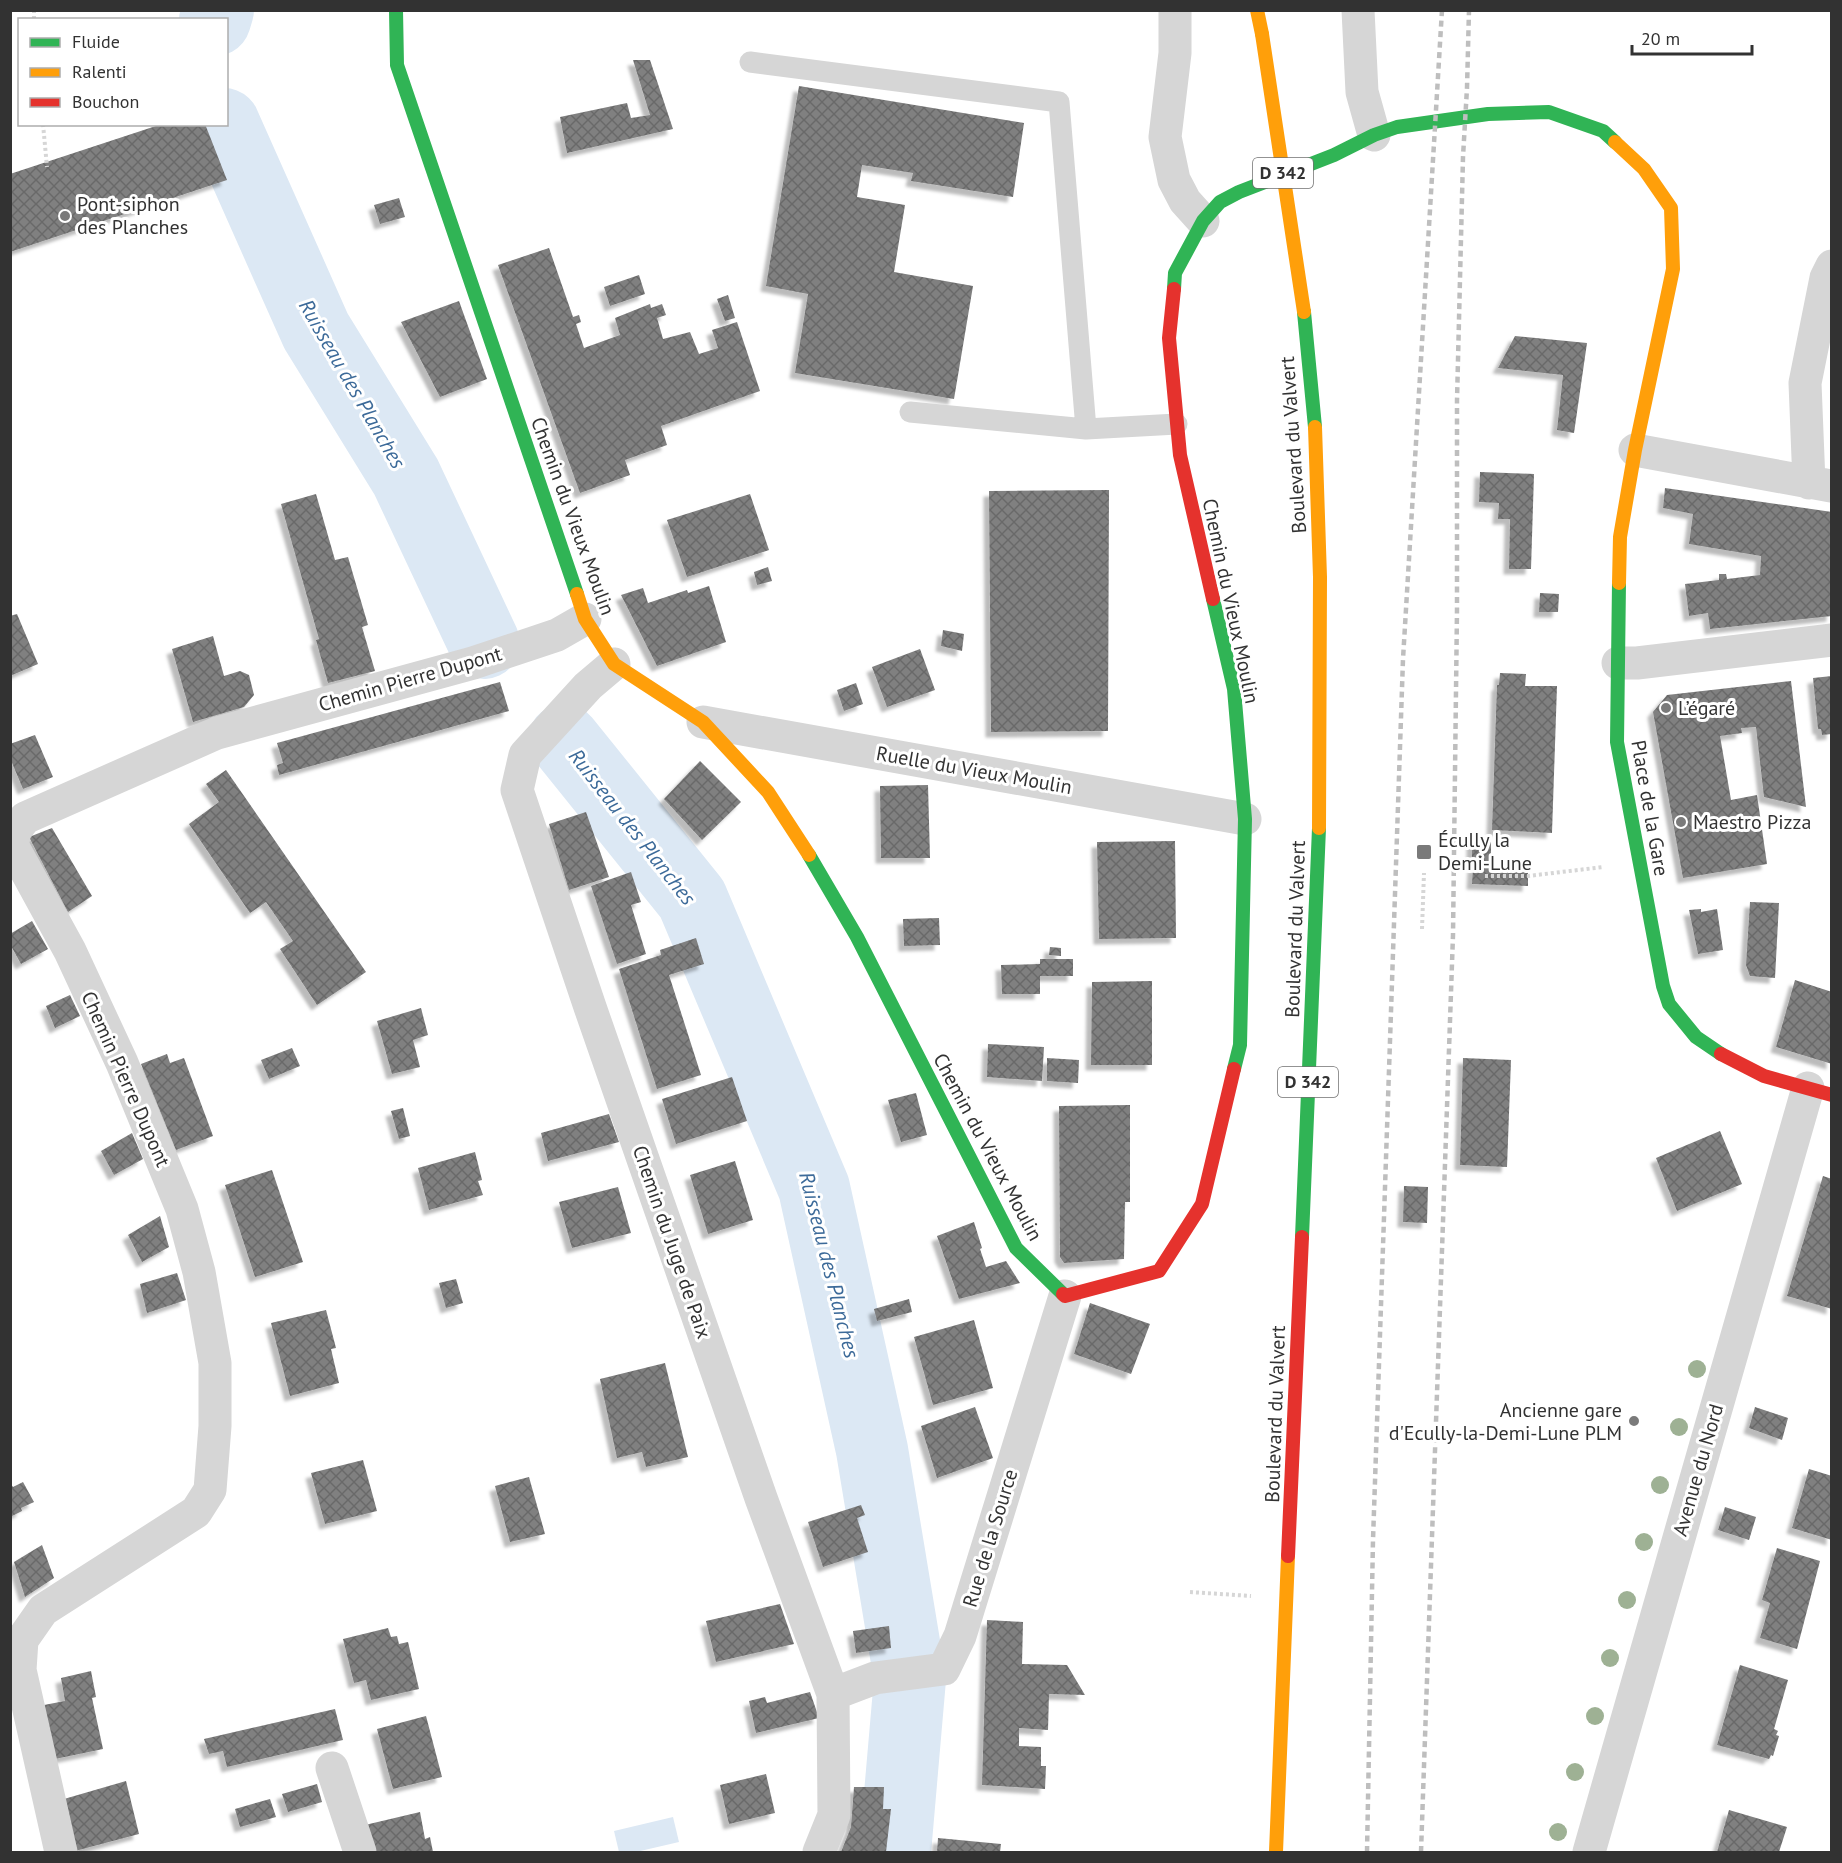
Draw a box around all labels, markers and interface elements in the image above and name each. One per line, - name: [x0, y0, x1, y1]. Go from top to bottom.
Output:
- legend: [18, 18, 228, 126]
- scale bar: [1632, 18, 1752, 56]
- text: 20 m: [1641, 27, 1680, 50]
- text: Fluide: [72, 30, 120, 53]
- text: Ralenti: [72, 60, 127, 83]
- text: Bouchon: [72, 90, 139, 113]
- road number: D 342: [1253, 158, 1313, 188]
- place label: Pont-siphon des Planches: [77, 191, 188, 240]
- marker: Pont-siphon des Planches: [58, 209, 72, 223]
- water label: Ruisseau des Planches: [293, 294, 412, 474]
- street label: Boulevard du Valvert: [1274, 355, 1312, 534]
- street label: Chemin du Vieux Moulin: [525, 413, 621, 619]
- street label: Chemin du Vieux Moulin: [1197, 496, 1265, 706]
- street label: Chemin Pierre Dupont: [315, 640, 505, 718]
- place label: L’égaré: [1678, 695, 1735, 721]
- marker: L’égaré: [1659, 701, 1673, 715]
- street label: Place de la Gare: [1625, 738, 1675, 878]
- street label: Ruelle du Vieux Moulin: [874, 740, 1074, 800]
- water label: Ruisseau des Planches: [563, 743, 702, 911]
- place label: Maestro Pizza: [1693, 809, 1811, 835]
- marker: Maestro Pizza: [1674, 815, 1688, 829]
- place label: Écully la Demi-Lune: [1438, 827, 1532, 876]
- street label: Boulevard du Valvert: [1279, 840, 1311, 1018]
- marker: Écully la Demi-Lune: [1415, 843, 1433, 861]
- street label: Chemin Pierre Dupont: [76, 987, 176, 1171]
- street label: Chemin du Vieux Moulin: [927, 1049, 1049, 1245]
- road number: D 342: [1278, 1067, 1338, 1097]
- street label: Chemin du Juge de Paix: [627, 1142, 717, 1342]
- water label: Ruisseau des Planches: [793, 1169, 866, 1361]
- street label: Boulevard du Valvert: [1259, 1325, 1291, 1503]
- place label: Ancienne gare d'Ecully-la-Demi-Lune PLM: [1389, 1397, 1622, 1446]
- street label: Avenue du Nord: [1667, 1401, 1729, 1539]
- marker: Ancienne gare d'Ecully-la-Demi-Lune PLM: [1627, 1414, 1641, 1428]
- street label: Rue de la Source: [957, 1466, 1023, 1610]

